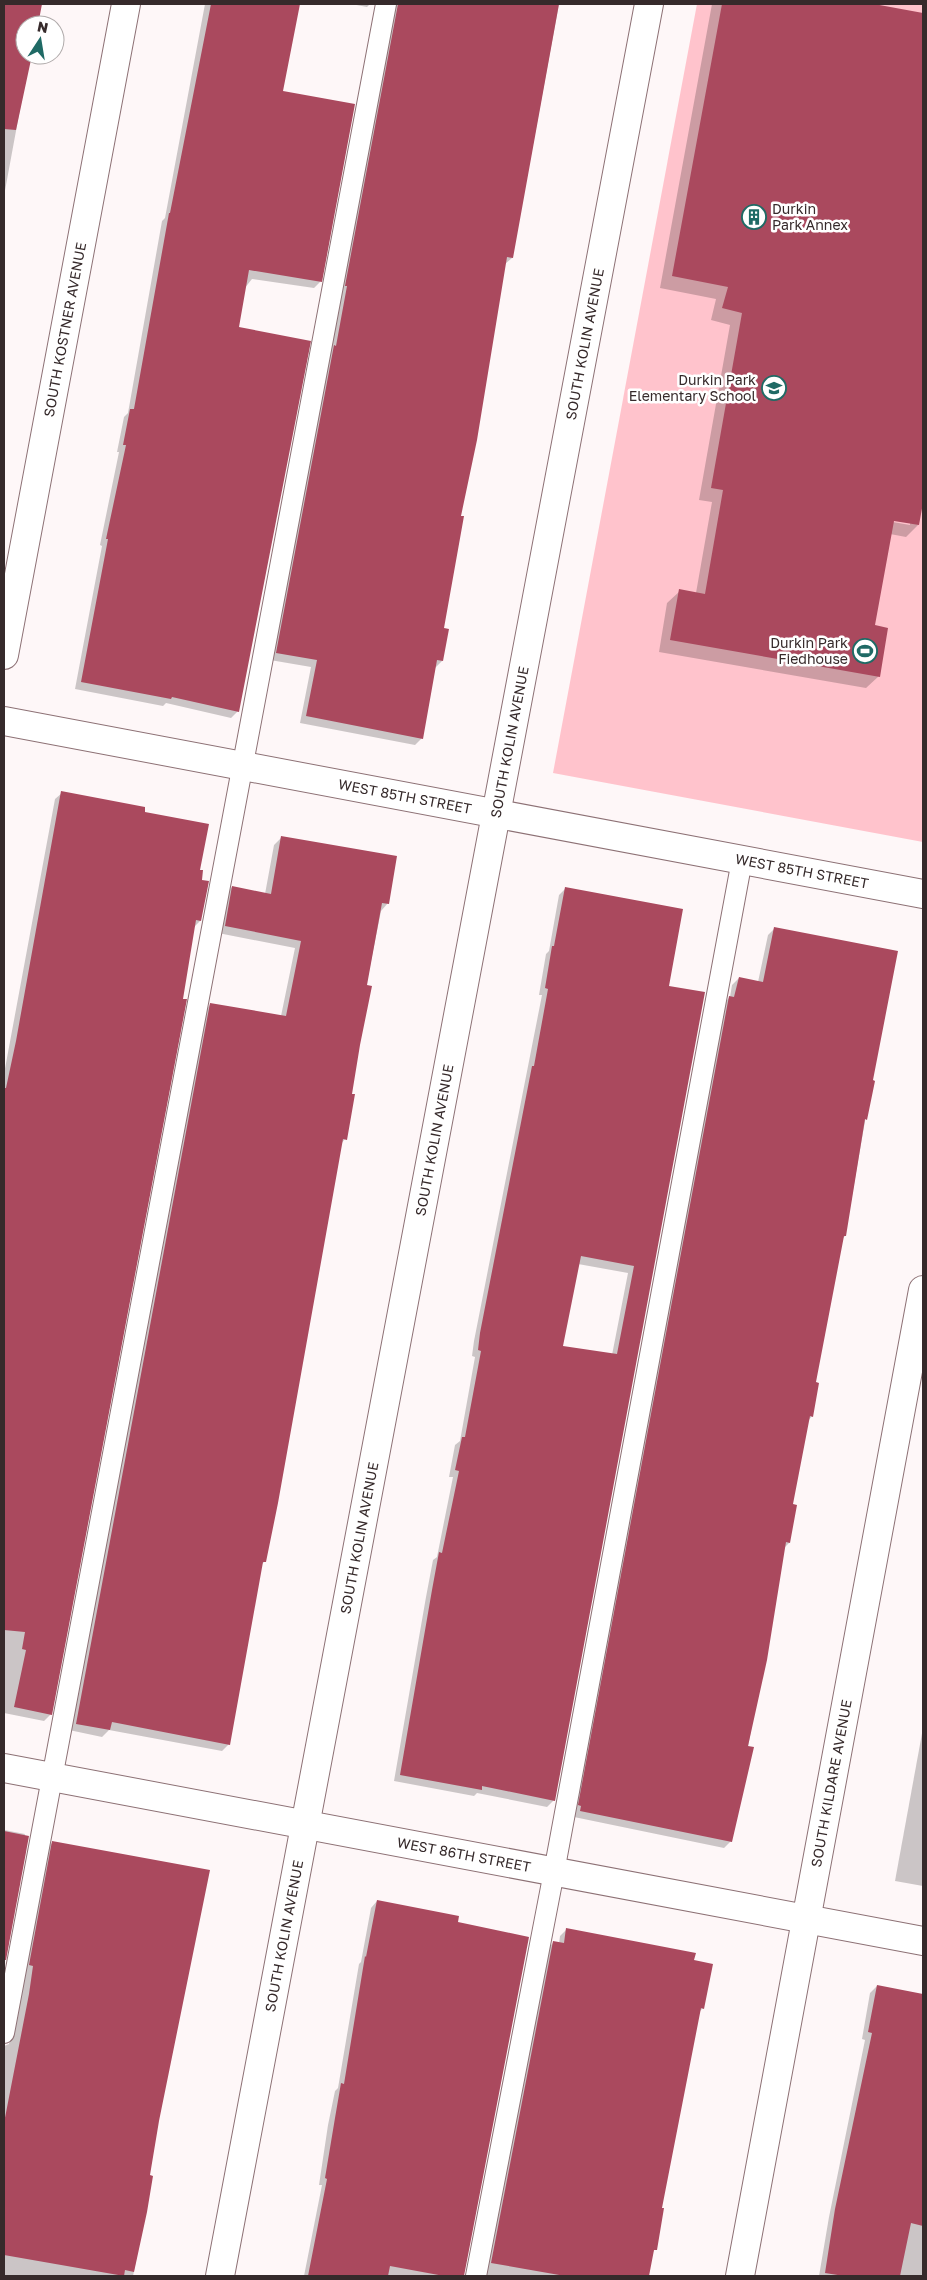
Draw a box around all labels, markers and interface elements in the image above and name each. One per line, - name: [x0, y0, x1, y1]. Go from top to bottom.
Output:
- north arrow: [15, 15, 65, 65]
- text: N: [36, 17, 50, 36]
- place label: Durkin Park Annex: [772, 200, 848, 233]
- building icon: Durkin Park Annex: [741, 204, 767, 230]
- street label: SOUTH KOSTNER AVENUE: [40, 241, 89, 418]
- street label: SOUTH KOLIN AVENUE: [562, 267, 607, 421]
- place label: Durkin Park Elementary School: [629, 371, 756, 404]
- school or university icon: Durkin Park Elementary School: [761, 375, 787, 401]
- place label: Durkin Park Fiedhouse: [770, 634, 848, 667]
- sports icon: Durkin Park Fiedhouse: [852, 638, 878, 664]
- street label: SOUTH KOLIN AVENUE: [486, 665, 532, 819]
- street label: WEST 85TH STREET: [337, 775, 474, 817]
- street label: WEST 85TH STREET: [734, 850, 871, 892]
- street label: SOUTH KOLIN AVENUE: [411, 1063, 457, 1217]
- street label: SOUTH KOLIN AVENUE: [336, 1461, 382, 1615]
- street label: SOUTH KILDARE AVENUE: [807, 1698, 855, 1869]
- street label: WEST 86TH STREET: [396, 1833, 533, 1875]
- street label: SOUTH KOLIN AVENUE: [261, 1859, 306, 2013]

